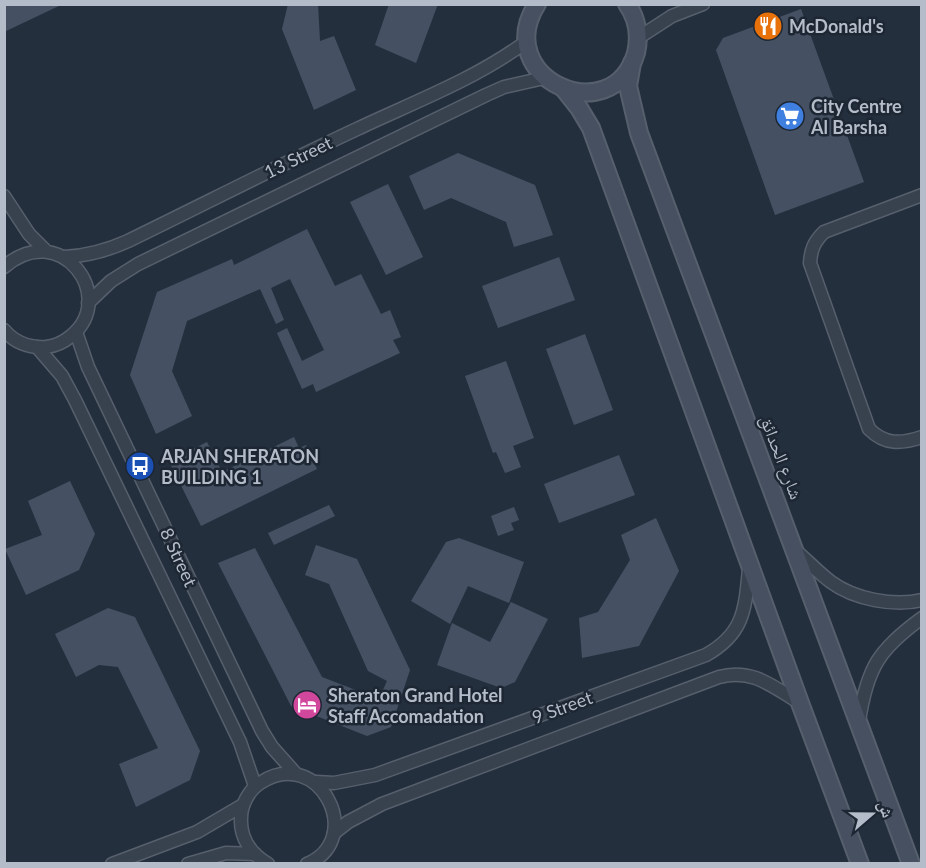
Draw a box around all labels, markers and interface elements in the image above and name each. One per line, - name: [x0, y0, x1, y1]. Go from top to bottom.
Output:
- restaurant icon: McDonald's: [752, 10, 784, 42]
- place label: McDonald's: [789, 15, 884, 37]
- place label: City Centre Al Barsha: [810, 95, 902, 138]
- supermarket icon: City Centre Al Barsha: [774, 100, 806, 132]
- street label: 13 Street: [260, 131, 336, 183]
- street label: شارع الحدائق: [755, 412, 808, 502]
- place label: ARJAN SHERATON BUILDING 1: [160, 445, 319, 488]
- bus stop icon: ARJAN SHERATON BUILDING 1: [124, 450, 156, 482]
- street label: 8 Street: [156, 524, 202, 590]
- place label: Sheraton Grand Hotel Staff Accomadation: [328, 684, 502, 727]
- street label: 9 Street: [529, 686, 596, 728]
- hotel icon: Sheraton Grand Hotel Staff Accomadation: [291, 689, 323, 721]
- north arrow: [842, 784, 902, 844]
- text: ش: [874, 797, 898, 820]

